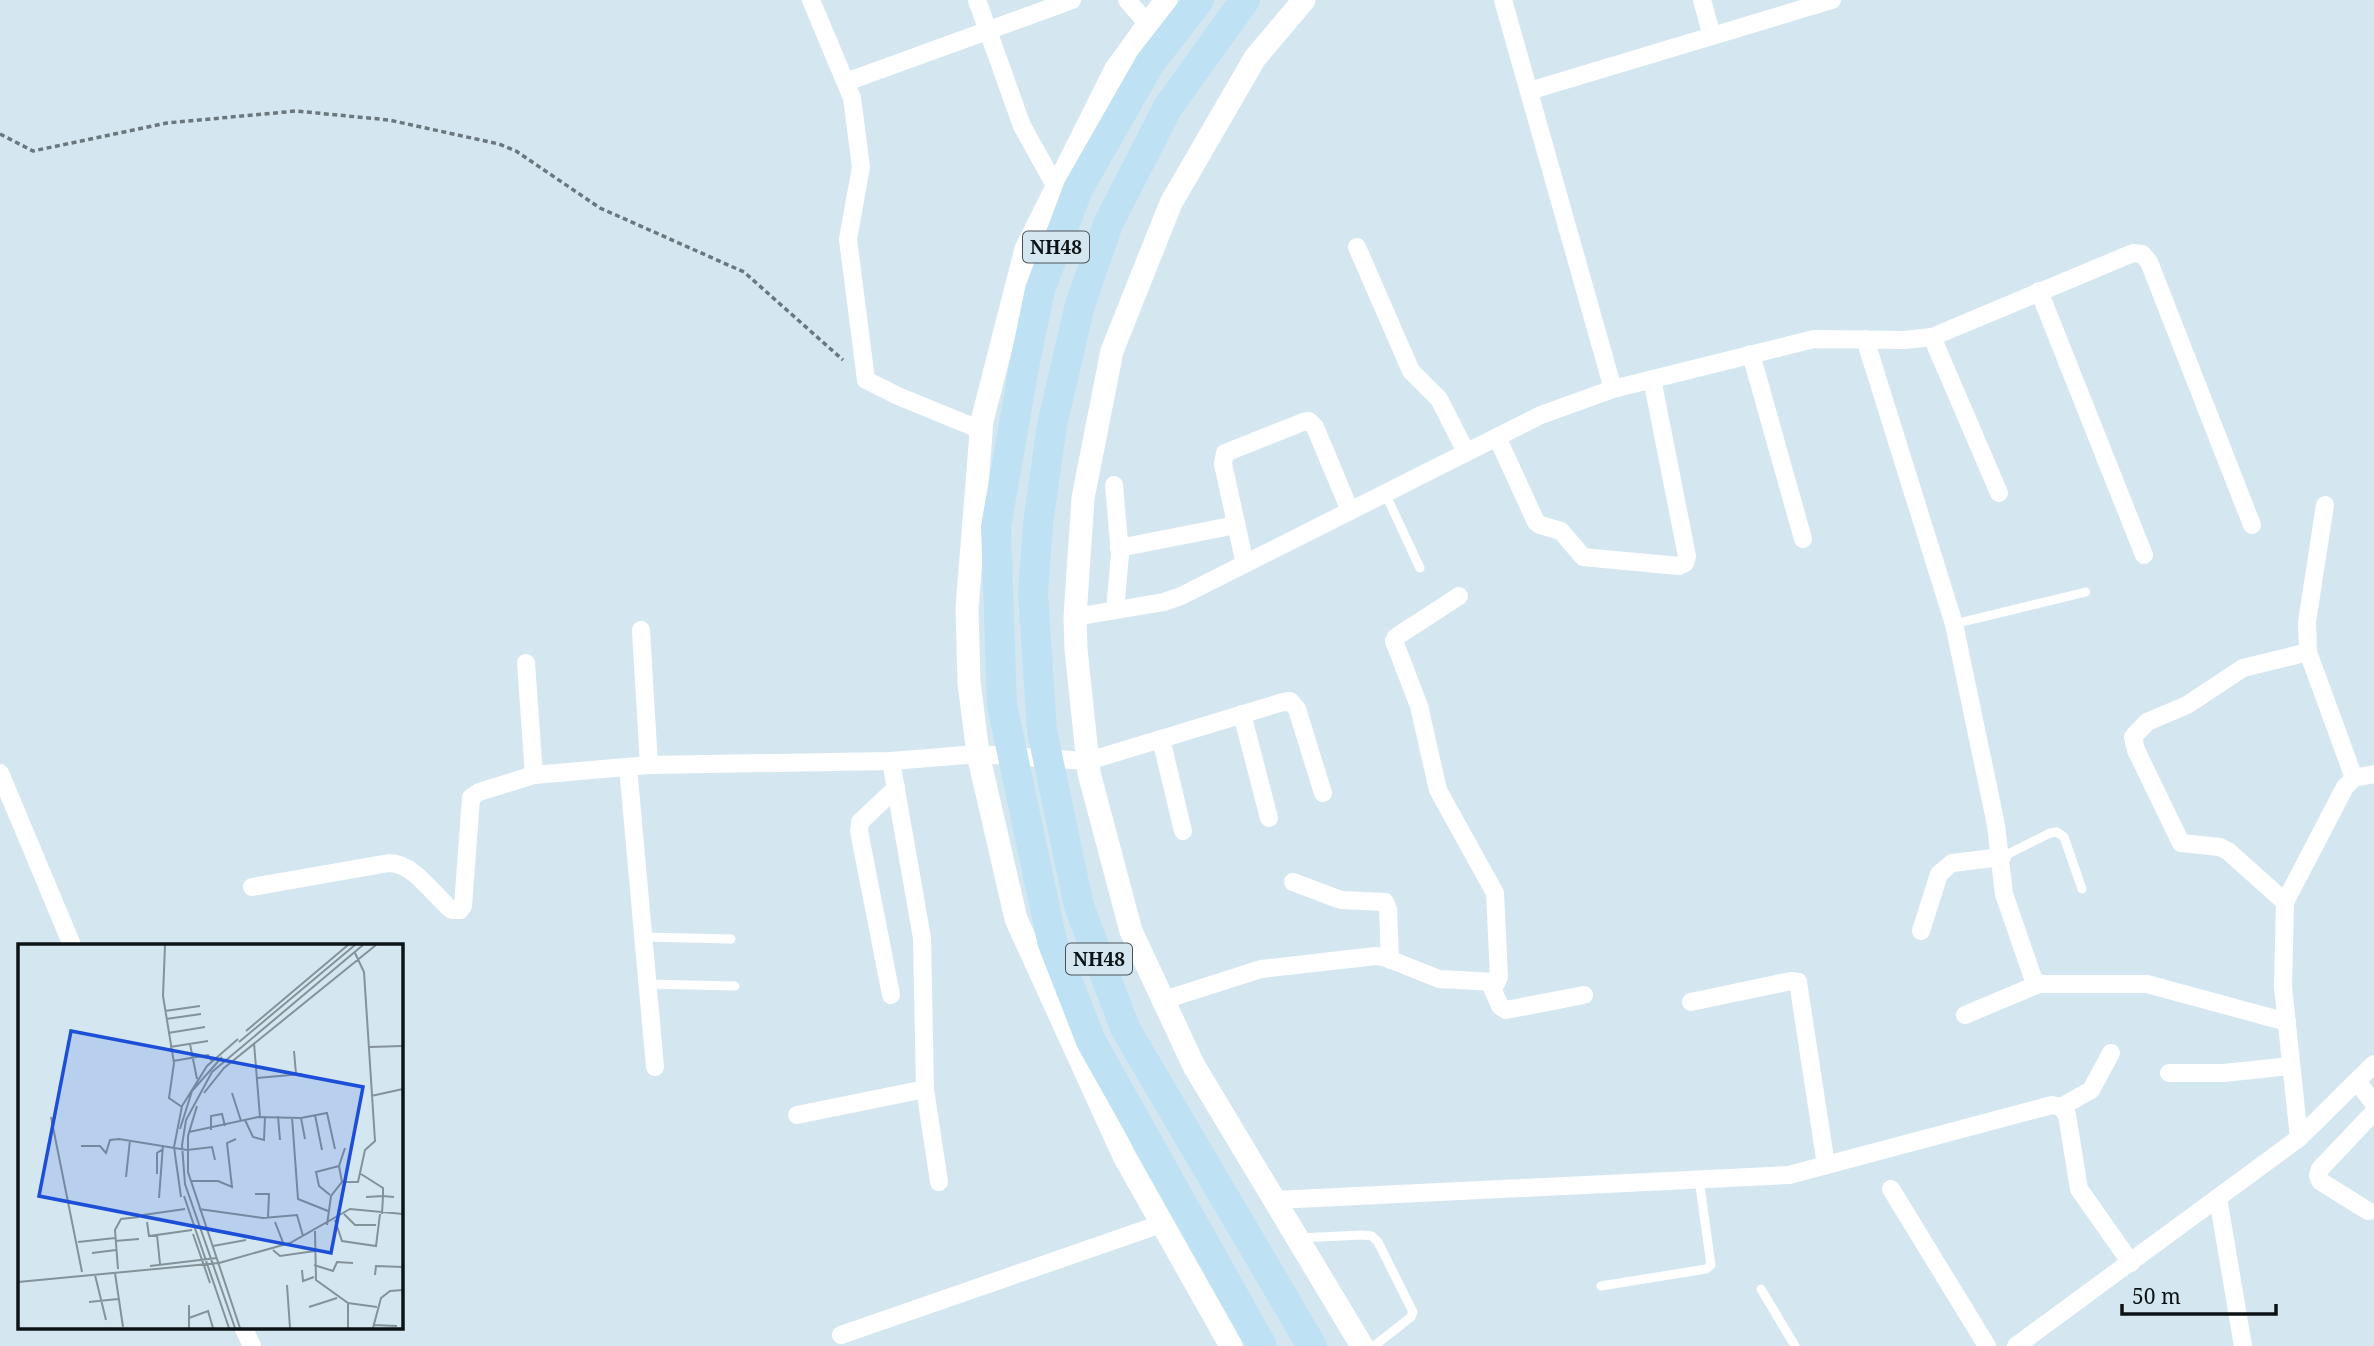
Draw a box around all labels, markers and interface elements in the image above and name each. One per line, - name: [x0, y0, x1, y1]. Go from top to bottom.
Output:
- road number: NH48: [1023, 232, 1089, 262]
- inset map: [18, 944, 402, 1328]
- road number: NH48: [1066, 944, 1132, 974]
- scale bar: [2122, 1272, 2276, 1316]
- text: 50 m: [2132, 1282, 2181, 1310]

